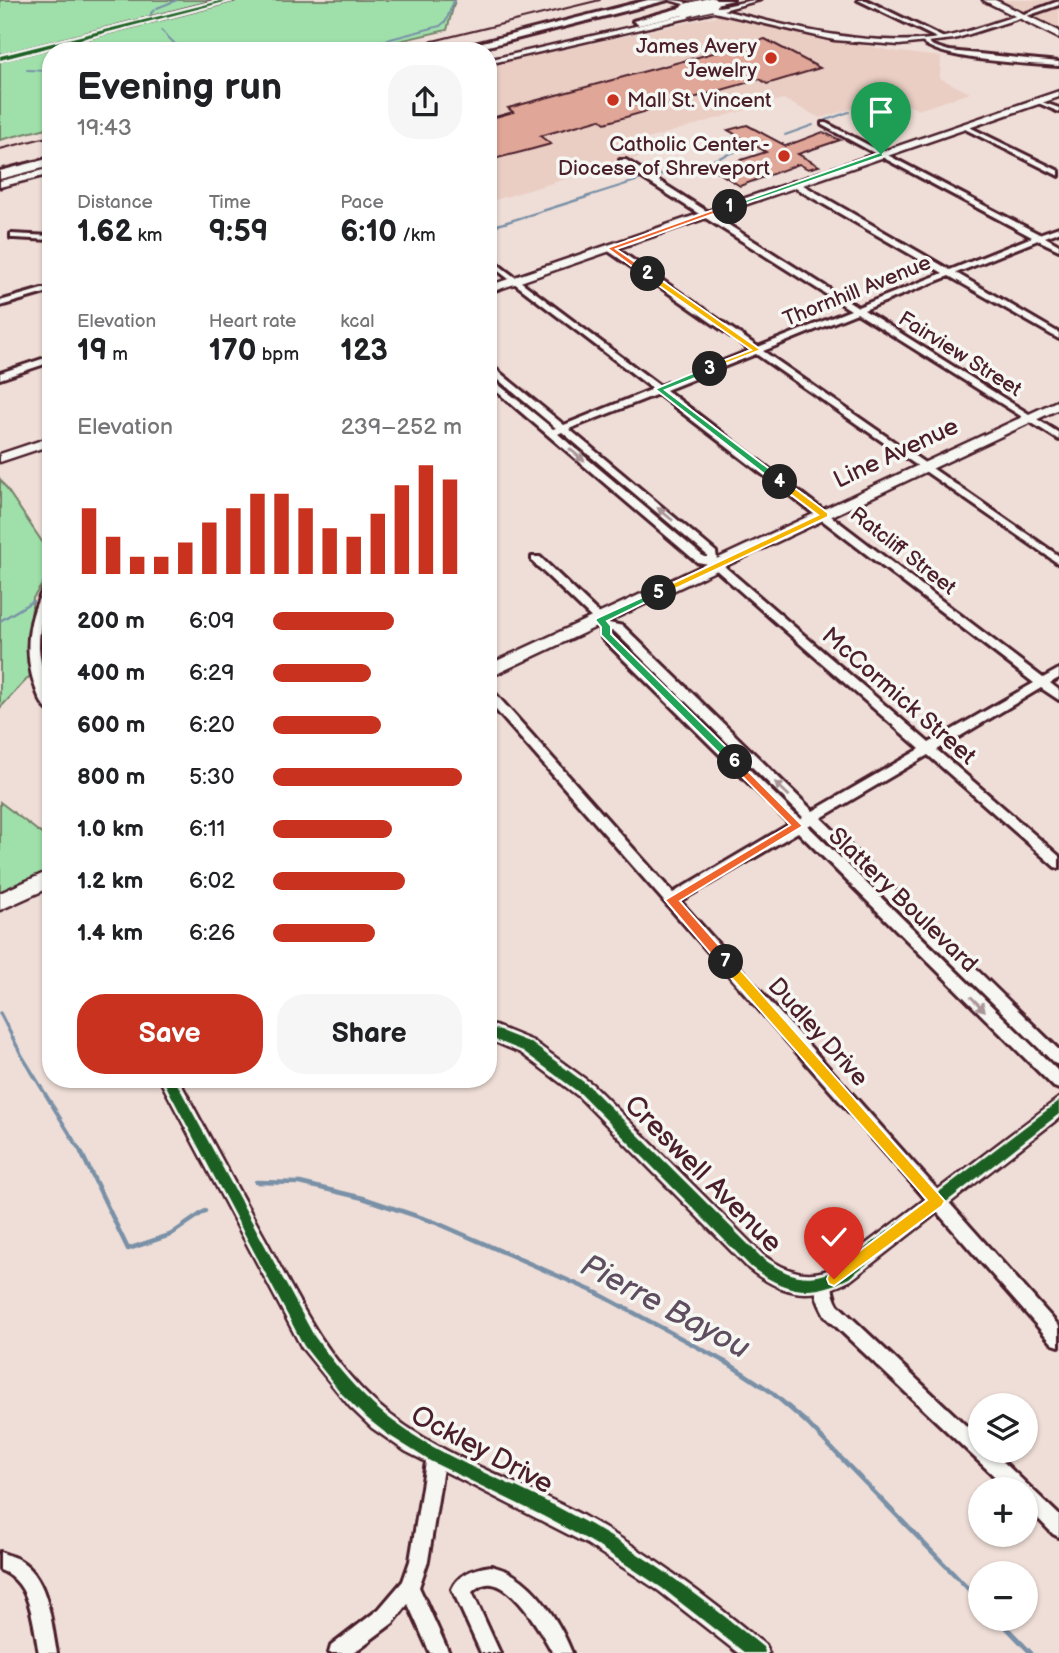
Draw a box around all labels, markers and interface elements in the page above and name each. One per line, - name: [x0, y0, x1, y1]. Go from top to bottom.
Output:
- place label: James Avery Jewelry: [636, 34, 758, 83]
- marker: James Avery Jewelry: [763, 50, 779, 66]
- text: Evening run: [77, 65, 282, 110]
- button: share: [388, 65, 462, 139]
- pin: [851, 82, 911, 154]
- place label: Mall St. Vincent: [627, 88, 772, 113]
- marker: Mall St. Vincent: [605, 92, 621, 108]
- icon: arrive: [862, 93, 900, 131]
- text: 19:43: [77, 114, 132, 142]
- place label: Catholic Center - Diocese of Shreveport: [558, 132, 771, 181]
- marker: Catholic Center - Diocese of Shreveport: [776, 148, 792, 164]
- pin: 1: [712, 190, 748, 224]
- text: Distance: [77, 191, 153, 214]
- text: Time: [209, 191, 251, 214]
- text: Pace: [340, 191, 384, 214]
- text: 1: [726, 195, 734, 218]
- text: 1.62: [77, 214, 132, 250]
- text: 9:59: [209, 214, 268, 250]
- text: 6:10: [340, 214, 397, 250]
- text: km: [132, 224, 163, 247]
- text: /km: [397, 224, 436, 247]
- street label: Thornhill Avenue: [780, 250, 934, 332]
- pin: 2: [630, 256, 666, 292]
- text: 2: [642, 262, 653, 285]
- street label: Fairview Street: [894, 306, 1027, 402]
- text: Elevation: [77, 310, 156, 333]
- text: Heart rate: [209, 310, 296, 333]
- text: kcal: [340, 310, 374, 333]
- text: 19: [77, 333, 107, 369]
- text: 170: [209, 333, 257, 369]
- text: 123: [340, 333, 388, 369]
- text: m: [107, 343, 128, 366]
- text: bpm: [257, 343, 299, 366]
- pin: 3: [692, 352, 728, 386]
- text: 3: [704, 357, 715, 380]
- street label: Line Avenue: [829, 411, 963, 495]
- text: Elevation: [77, 413, 173, 441]
- text: 239–252 m: [341, 413, 462, 441]
- one-way arrow: [569, 447, 586, 462]
- pin: 4: [762, 464, 798, 500]
- text: 4: [774, 470, 785, 493]
- street label: Ratcliff Street: [845, 502, 961, 601]
- one-way arrow: [657, 507, 675, 522]
- pin: 5: [642, 576, 676, 610]
- text: 5: [653, 581, 664, 604]
- text: 200 m: [77, 607, 145, 635]
- text: 6:09: [189, 607, 235, 635]
- street label: McCormick Street: [816, 621, 982, 771]
- text: 400 m: [77, 659, 145, 687]
- text: 6:29: [189, 659, 235, 687]
- text: 600 m: [77, 711, 145, 739]
- text: 6:20: [189, 711, 235, 739]
- pin: 6: [718, 744, 752, 780]
- text: 6: [729, 750, 740, 773]
- text: 800 m: [77, 763, 145, 791]
- text: 5:30: [189, 763, 235, 791]
- one-way arrow: [774, 781, 790, 797]
- text: 1.0 km: [77, 815, 144, 843]
- text: 6:11: [189, 815, 226, 843]
- street label: Slattery Boulevard: [822, 821, 984, 979]
- text: 1.2 km: [77, 867, 143, 895]
- text: 6:02: [189, 867, 235, 895]
- text: 1.4 km: [77, 919, 143, 947]
- text: 6:26: [189, 919, 235, 947]
- pin: 7: [708, 944, 744, 979]
- text: 7: [720, 950, 731, 973]
- street label: Dudley Drive: [762, 972, 874, 1092]
- button: Save: [77, 994, 263, 1074]
- button: Share: [277, 994, 462, 1074]
- one-way arrow: [970, 995, 987, 1012]
- street label: Creswell Avenue: [617, 1088, 789, 1260]
- pin: [804, 1207, 864, 1279]
- icon: check: [815, 1218, 853, 1256]
- water label: Pierre Bayou: [574, 1246, 756, 1368]
- map controls: [968, 1393, 1038, 1631]
- button: layers: [968, 1393, 1038, 1463]
- street label: Ockley Drive: [405, 1399, 559, 1501]
- button: +: [968, 1477, 1038, 1547]
- button: −: [968, 1561, 1038, 1631]

